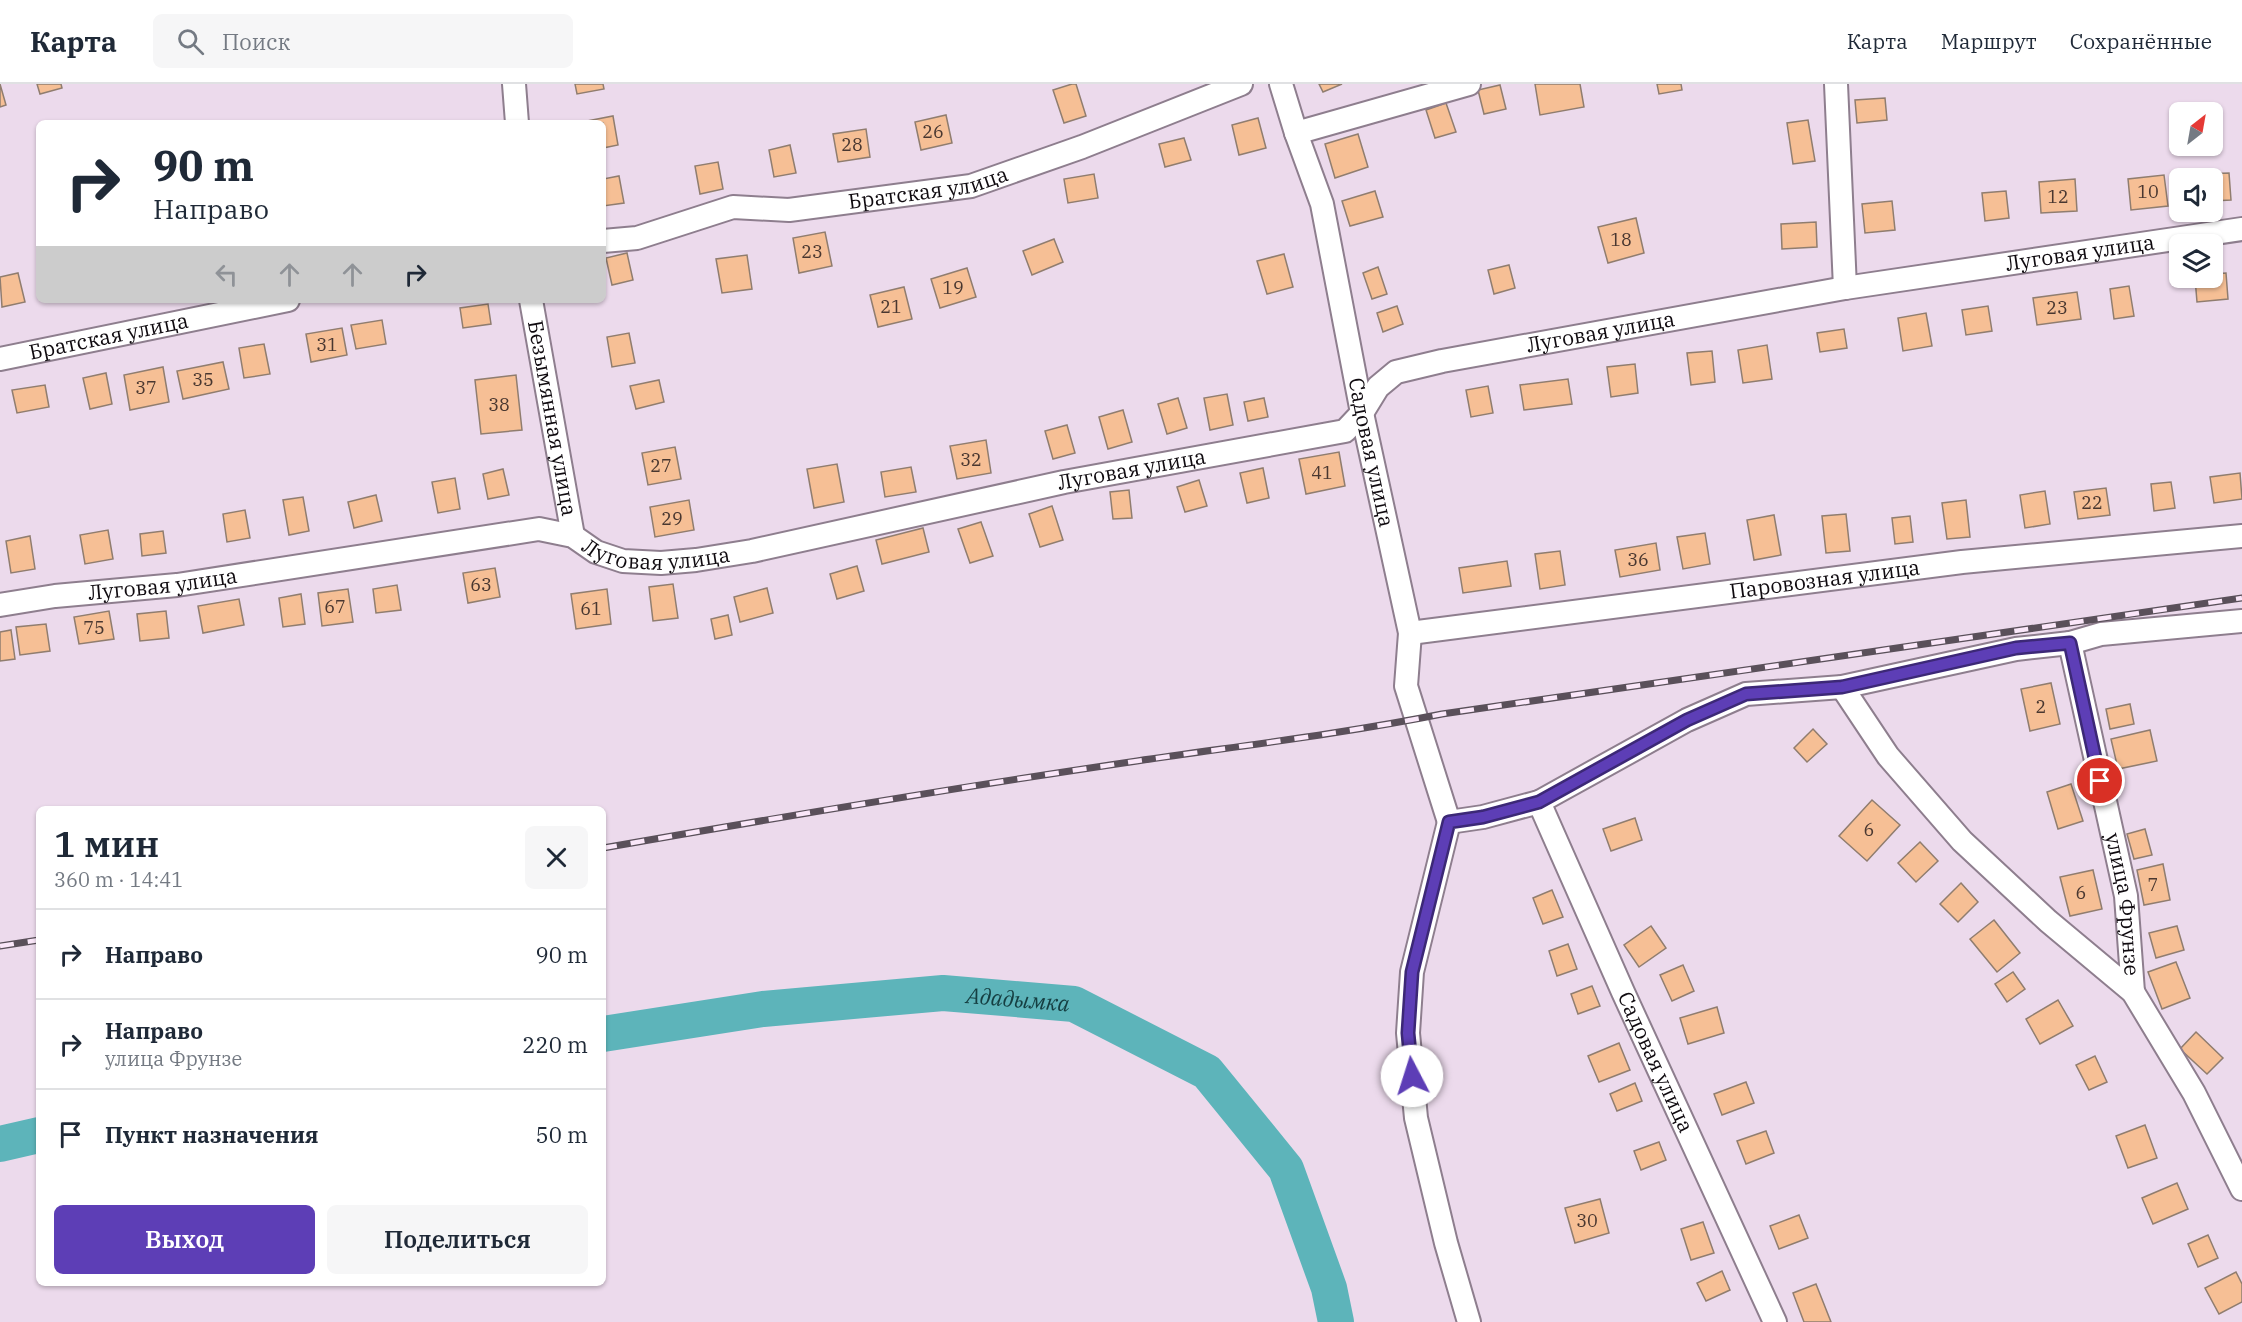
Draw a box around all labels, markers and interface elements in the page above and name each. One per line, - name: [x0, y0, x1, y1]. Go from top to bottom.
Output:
- search box: [153, 14, 573, 68]
- text: Карта: [30, 23, 117, 60]
- icon: search: [174, 25, 207, 58]
- text: Поиск: [222, 27, 290, 56]
- text: Карта: [1847, 27, 1908, 55]
- text: Маршрут: [1941, 27, 2037, 55]
- text: Сохранённые: [2070, 27, 2212, 55]
- north arrow: [2169, 102, 2223, 156]
- map controls: [2169, 102, 2223, 288]
- house number: 26: [922, 120, 944, 143]
- house number: 28: [841, 133, 863, 156]
- text: 90 m: [153, 138, 254, 193]
- icon: right: [54, 144, 132, 222]
- street label: Братская улица: [846, 159, 1011, 215]
- button: sound: [2169, 168, 2223, 222]
- house number: 10: [2137, 180, 2159, 203]
- house number: 12: [2047, 185, 2069, 208]
- text: Направо: [153, 191, 269, 226]
- street label: Луговая улица: [2004, 227, 2156, 277]
- house number: 18: [1610, 228, 1632, 251]
- button: layers: [2169, 234, 2223, 288]
- house number: 23: [801, 240, 823, 263]
- icon: left: [210, 258, 243, 291]
- icon: ahead: [273, 258, 306, 291]
- icon: ahead: [336, 258, 369, 291]
- icon: right: [399, 258, 432, 291]
- house number: 19: [942, 276, 964, 299]
- house number: 21: [880, 295, 902, 318]
- house number: 23: [2046, 296, 2068, 319]
- street label: Луговая улица: [1524, 304, 1677, 358]
- street label: Братская улица: [26, 306, 191, 366]
- street label: Безымянная улица: [522, 318, 584, 518]
- house number: 31: [316, 333, 338, 356]
- house number: 35: [192, 368, 214, 391]
- street label: Садовая улица: [1343, 375, 1401, 529]
- house number: 37: [135, 376, 157, 399]
- house number: 38: [488, 393, 510, 416]
- street label: Луговая улица: [1055, 442, 1208, 496]
- house number: 32: [960, 448, 982, 471]
- house number: 27: [650, 454, 672, 477]
- house number: 41: [1311, 461, 1333, 484]
- house number: 22: [2081, 491, 2103, 514]
- house number: 29: [661, 507, 683, 530]
- street label: Луговая улица: [577, 531, 732, 576]
- house number: 36: [1627, 548, 1649, 571]
- street label: Паровозная улица: [1728, 553, 1921, 605]
- street label: Луговая улица: [87, 561, 239, 606]
- house number: 63: [470, 573, 492, 596]
- house number: 67: [324, 595, 346, 618]
- house number: 61: [580, 597, 602, 620]
- house number: 75: [83, 616, 105, 639]
- house number: 2: [2036, 695, 2046, 718]
- pin: [2074, 755, 2125, 806]
- icon: arrive: [2083, 764, 2116, 797]
- house number: 6: [1864, 818, 1874, 841]
- text: 1 мин: [54, 820, 159, 867]
- button: close: [525, 826, 588, 889]
- street label: улица Фрунзе: [2099, 830, 2147, 977]
- text: 360 m · 14:41: [54, 866, 183, 893]
- house number: 7: [2148, 873, 2158, 896]
- house number: 6: [2076, 881, 2086, 904]
- icon: right: [54, 938, 87, 971]
- text: Направо: [105, 940, 203, 969]
- text: 90 m: [536, 940, 588, 969]
- water label: Ададымка: [963, 980, 1071, 1018]
- street label: Садовая улица: [1612, 987, 1701, 1137]
- text: Направо: [105, 1016, 203, 1045]
- icon: right: [54, 1028, 87, 1061]
- text: 220 m: [522, 1030, 588, 1059]
- position arrow: [1380, 1044, 1444, 1108]
- text: улица Фрунзе: [105, 1045, 242, 1072]
- icon: arrive: [54, 1118, 87, 1151]
- text: Пункт назначения: [105, 1120, 319, 1149]
- text: 50 m: [536, 1120, 588, 1149]
- button: Выход: [54, 1205, 315, 1274]
- button: Поделиться: [327, 1205, 588, 1274]
- house number: 30: [1576, 1209, 1598, 1232]

